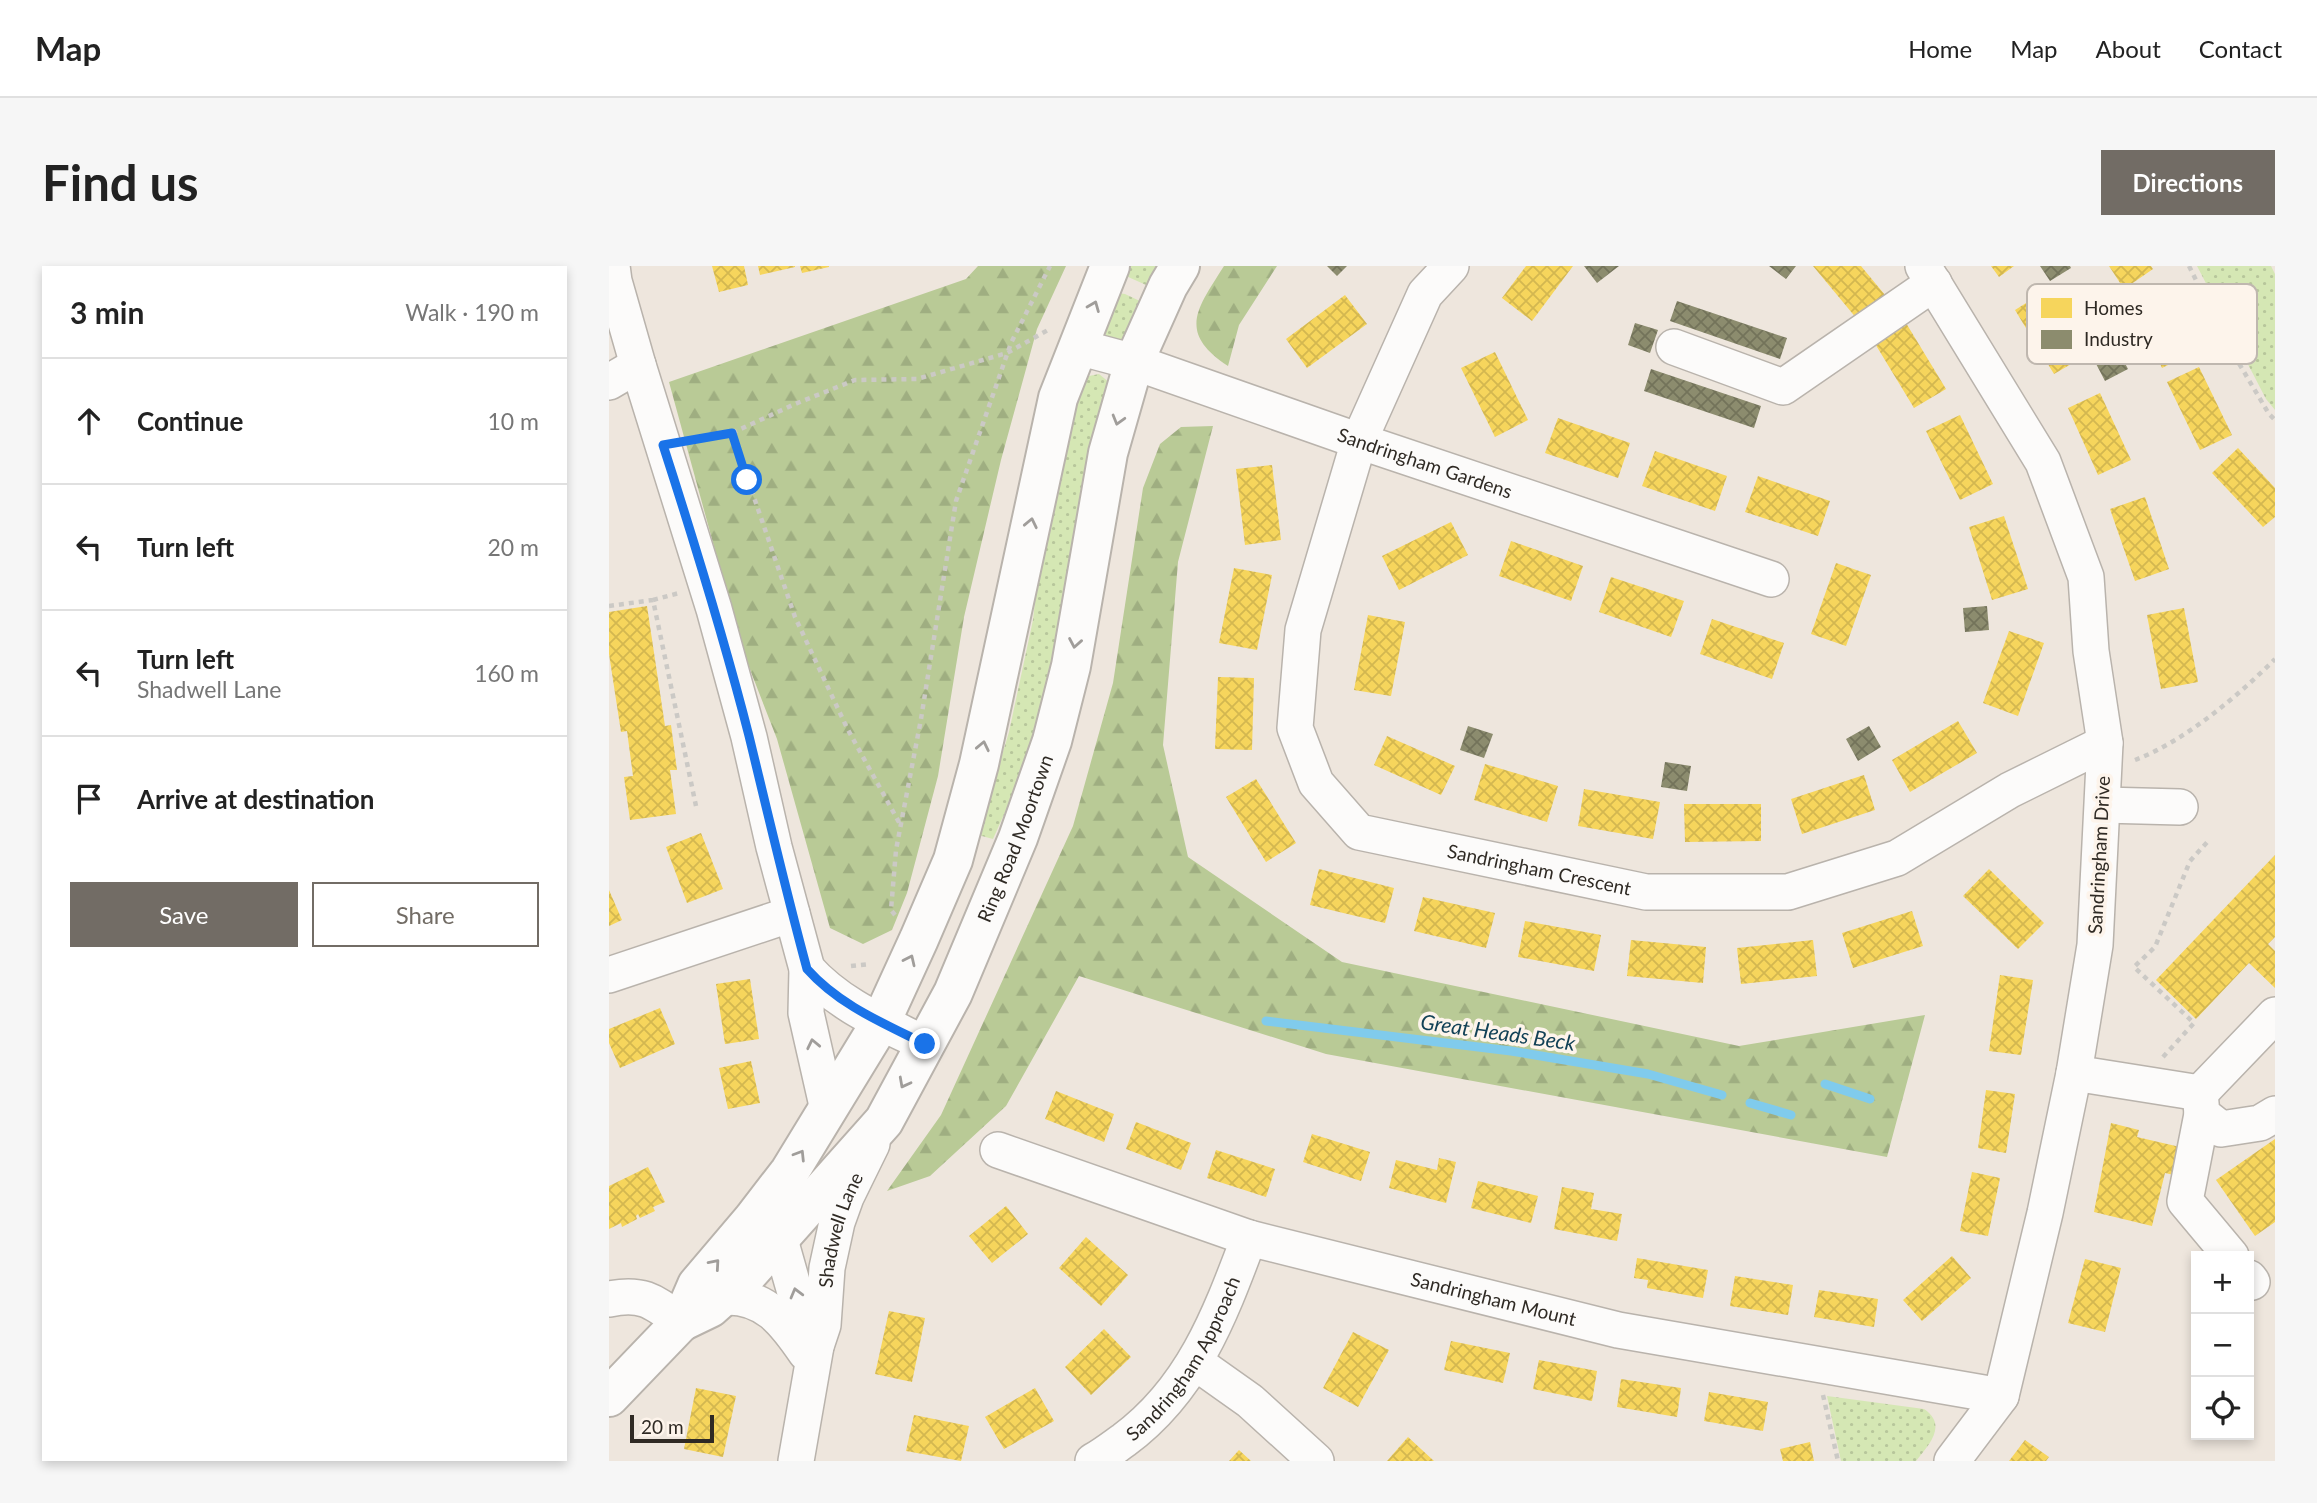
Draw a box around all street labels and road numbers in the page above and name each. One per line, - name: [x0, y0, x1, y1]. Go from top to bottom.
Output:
- street label: Sandringham Gardens: [1335, 422, 1515, 503]
- street label: Ring Road Moortown: [972, 752, 1057, 925]
- street label: Sandringham Drive: [2083, 775, 2114, 935]
- street label: Sandringham Crescent: [1445, 839, 1633, 900]
- street label: Shadwell Lane: [814, 1168, 867, 1288]
- street label: Sandringham Mount: [1409, 1267, 1579, 1330]
- street label: Sandringham Approach: [1121, 1273, 1244, 1445]

